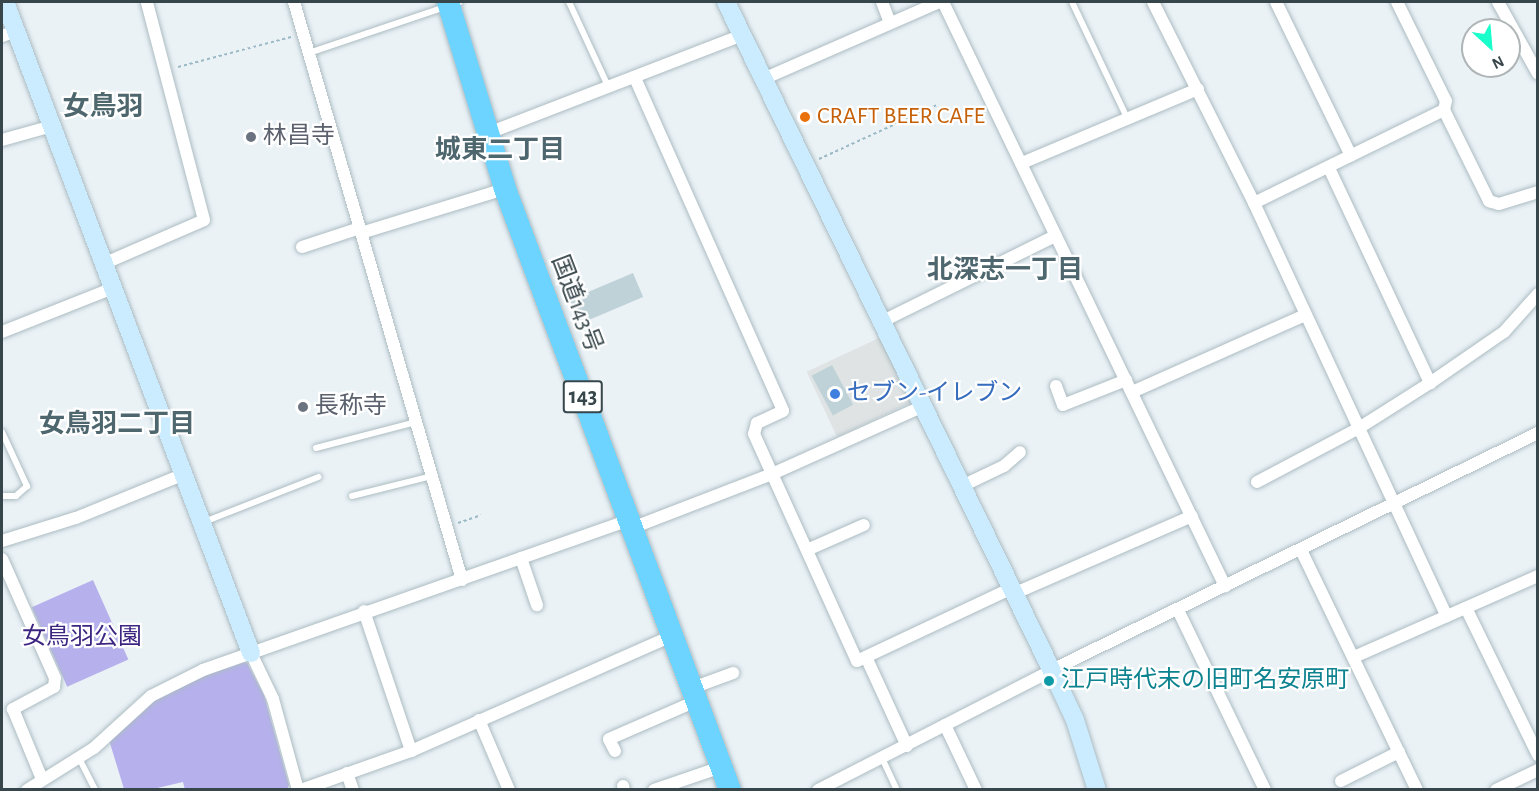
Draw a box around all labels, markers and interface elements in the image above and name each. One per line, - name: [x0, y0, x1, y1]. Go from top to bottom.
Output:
- north arrow: [1461, 18, 1521, 78]
- text: N: [1490, 53, 1507, 72]
- district label: 女鳥羽: [63, 91, 143, 123]
- place label: CRAFT BEER CAFE: [817, 103, 985, 131]
- marker: CRAFT BEER CAFE: [798, 110, 812, 124]
- place label: 林昌寺: [263, 123, 335, 151]
- marker: 林昌寺: [244, 130, 258, 144]
- district label: 城東二丁目: [435, 135, 565, 167]
- street label: 国道143号: [544, 251, 608, 357]
- district label: 北深志一丁目: [927, 255, 1083, 287]
- road number: 143: [562, 378, 604, 416]
- place label: セブン-イレブン: [847, 380, 1022, 408]
- marker: セブン-イレブン: [828, 387, 842, 401]
- place label: 長称寺: [315, 393, 387, 421]
- marker: 長称寺: [296, 400, 310, 414]
- district label: 女鳥羽二丁目: [39, 409, 195, 441]
- park label: 女鳥羽公園: [22, 624, 142, 652]
- place label: 江戸時代末の旧町名安原町: [1061, 667, 1349, 695]
- marker: 江戸時代末の旧町名安原町: [1042, 674, 1056, 688]

